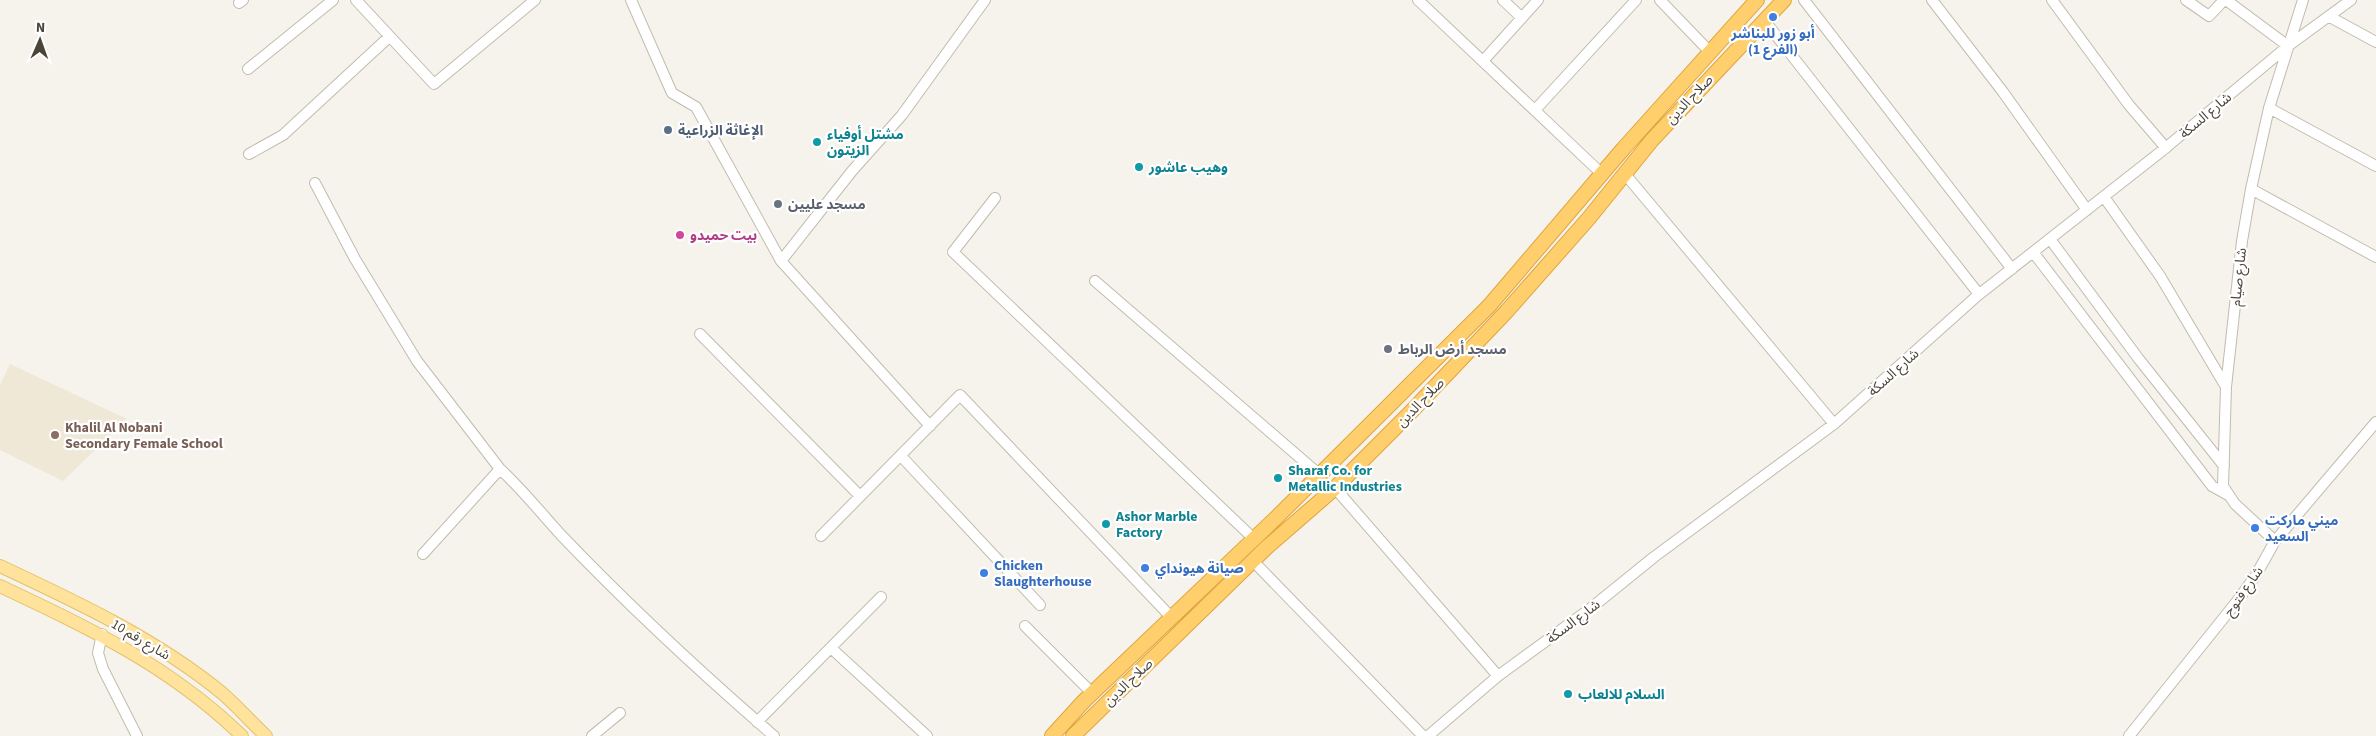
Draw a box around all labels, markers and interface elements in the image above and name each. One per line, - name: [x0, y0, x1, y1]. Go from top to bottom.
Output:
- marker: أبو زور للبناشر (الفرع 1): [1767, 11, 1779, 23]
- north arrow: [15, 15, 65, 65]
- text: N: [35, 18, 45, 38]
- place label: أبو زور للبناشر (الفرع 1): [1730, 24, 1815, 60]
- street label: صلاح الدين: [1661, 70, 1718, 129]
- street label: شارع السكة: [2175, 88, 2236, 144]
- place label: الإغاثة الزراعية: [678, 121, 763, 141]
- marker: الإغاثة الزراعية: [662, 124, 674, 136]
- place label: مشتل أوفياء الزيتون: [827, 125, 904, 161]
- marker: مشتل أوفياء الزيتون: [811, 136, 823, 148]
- place label: وهيب عاشور: [1148, 158, 1228, 178]
- marker: وهيب عاشور: [1133, 161, 1145, 173]
- place label: مسجد عليين: [788, 195, 866, 215]
- marker: مسجد عليين: [772, 198, 784, 210]
- place label: بيت حميدو: [690, 226, 757, 246]
- marker: بيت حميدو: [674, 229, 686, 241]
- street label: شارع صيام: [2226, 247, 2252, 307]
- place label: مسجد أرض الرباط: [1398, 340, 1507, 360]
- marker: مسجد أرض الرباط: [1382, 343, 1394, 355]
- street label: شارع السكة: [1864, 344, 1924, 401]
- street label: صلاح الدين: [1392, 373, 1450, 432]
- place label: Khalil Al Nobani Secondary Female School: [65, 418, 223, 454]
- marker: Khalil Al Nobani Secondary Female School: [49, 429, 61, 441]
- place label: Sharaf Co. for Metallic Industries: [1288, 461, 1402, 497]
- marker: Sharaf Co. for Metallic Industries: [1272, 472, 1284, 484]
- place label: Ashor Marble Factory: [1115, 507, 1197, 543]
- place label: ميني ماركت السعيد: [2265, 511, 2338, 547]
- marker: Ashor Marble Factory: [1100, 518, 1112, 530]
- marker: ميني ماركت السعيد: [2249, 522, 2261, 534]
- place label: Chicken Slaughterhouse: [994, 556, 1092, 592]
- place label: صيانة هيونداي: [1155, 559, 1244, 579]
- marker: صيانة هيونداي: [1139, 562, 1151, 574]
- street label: شارع فتوح: [2219, 562, 2268, 621]
- marker: Chicken Slaughterhouse: [978, 567, 990, 579]
- street label: شارع السكة: [1542, 595, 1605, 649]
- street label: شارع رقم 10: [107, 614, 174, 665]
- street label: صلاح الدين: [1100, 654, 1158, 711]
- place label: السلام للالعاب: [1578, 685, 1665, 705]
- marker: السلام للالعاب: [1562, 688, 1574, 700]

